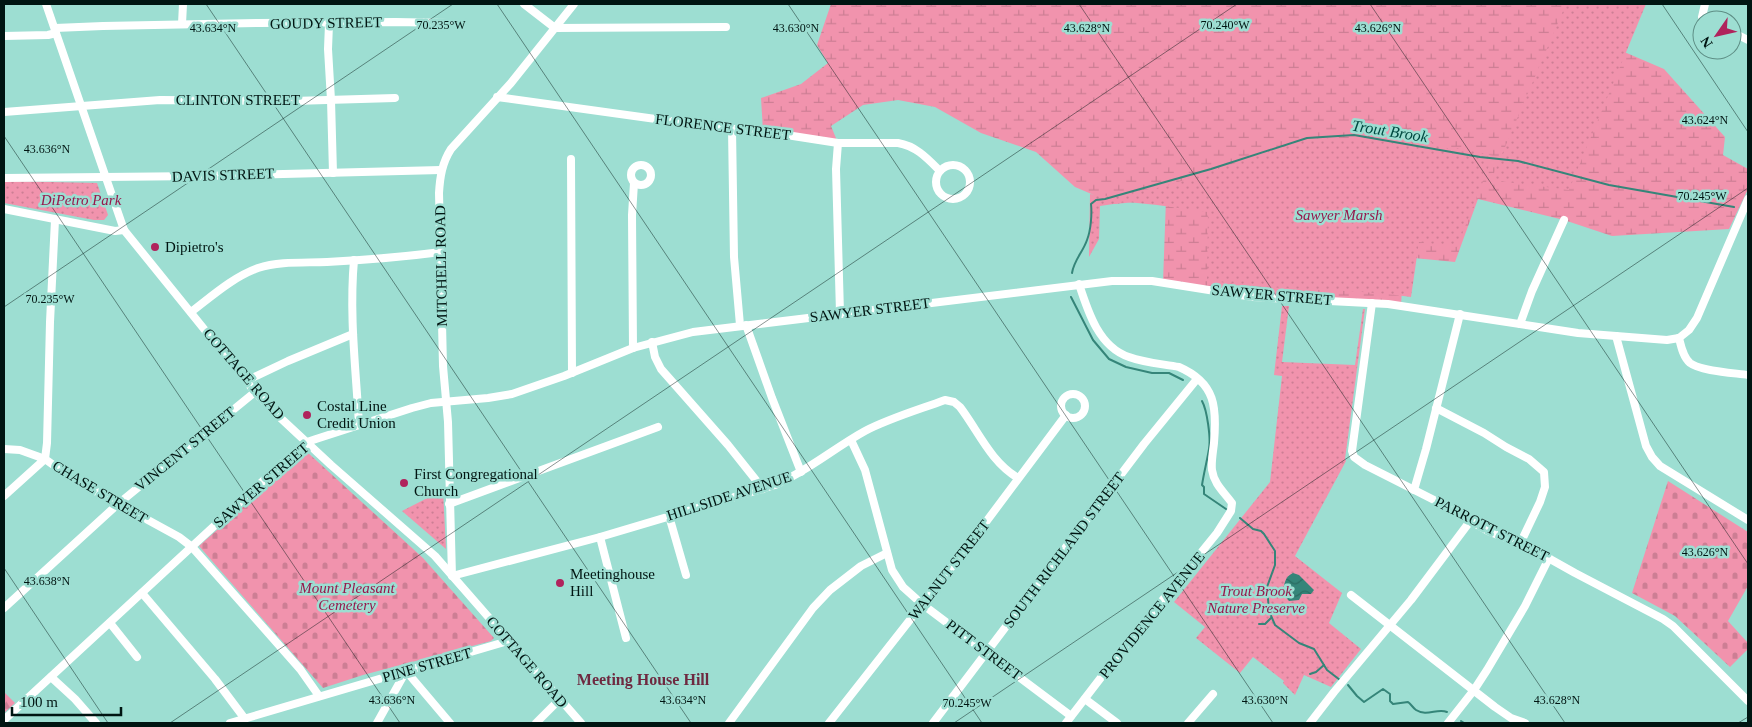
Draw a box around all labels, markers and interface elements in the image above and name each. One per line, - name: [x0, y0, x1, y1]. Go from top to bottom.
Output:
- north arrow: [1692, 10, 1742, 60]
- street label: GOUDY STREET: [270, 14, 382, 32]
- text: 70.235°W: [416, 18, 466, 32]
- text: 70.240°W: [1200, 18, 1250, 32]
- text: 43.634°N: [190, 21, 237, 35]
- text: 43.630°N: [773, 21, 820, 35]
- text: 43.628°N: [1064, 21, 1111, 35]
- text: 43.626°N: [1355, 21, 1402, 35]
- text: N: [1698, 34, 1716, 50]
- street label: CLINTON STREET: [176, 92, 300, 108]
- street label: FLORENCE STREET: [654, 111, 792, 143]
- text: 43.624°N: [1682, 113, 1729, 127]
- water label: Trout Brook: [1351, 117, 1430, 146]
- text: 43.636°N: [24, 142, 71, 156]
- street label: DAVIS STREET: [171, 165, 275, 185]
- text: 70.245°W: [1677, 189, 1727, 203]
- park label: DiPetro Park: [40, 192, 122, 208]
- street label: MITCHELL ROAD: [432, 205, 450, 327]
- park label: Sawyer Marsh: [1295, 207, 1383, 223]
- place label: Dipietro's: [165, 239, 224, 255]
- marker: Dipietro's: [149, 241, 161, 253]
- street label: SAWYER STREET: [1211, 282, 1333, 308]
- text: 70.235°W: [25, 292, 75, 306]
- street label: SAWYER STREET: [809, 295, 931, 325]
- street label: COTTAGE ROAD: [200, 325, 288, 423]
- place label: Costal Line Credit Union: [317, 398, 396, 431]
- street label: VINCENT STREET: [132, 404, 238, 494]
- marker: Costal Line Credit Union: [301, 409, 313, 421]
- street label: SAWYER STREET: [210, 439, 312, 531]
- street label: CHASE STREET: [50, 457, 150, 527]
- place label: First Congregational Church: [414, 466, 538, 499]
- street label: HILLSIDE AVENUE: [665, 468, 793, 524]
- street label: SOUTH RICHLAND STREET: [1000, 469, 1128, 631]
- marker: First Congregational Church: [398, 477, 410, 489]
- street label: PARROTT STREET: [1432, 493, 1552, 565]
- street label: WALNUT STREET: [905, 517, 993, 623]
- text: 43.626°N: [1682, 545, 1729, 559]
- street label: PROVIDENCE AVENUE: [1096, 549, 1208, 681]
- place label: Meetinghouse Hill: [570, 566, 655, 599]
- text: 43.638°N: [24, 574, 71, 588]
- marker: Meetinghouse Hill: [554, 577, 566, 589]
- park label: Mount Pleasant Cemetery: [298, 580, 396, 613]
- park label: Trout Brook Nature Preserve: [1206, 583, 1305, 616]
- street label: COTTAGE ROAD: [483, 613, 571, 711]
- street label: PITT STREET: [943, 616, 1025, 684]
- street label: PINE STREET: [381, 645, 473, 685]
- district label: Meeting House Hill: [577, 671, 710, 689]
- scale bar: [12, 684, 121, 716]
- text: 43.636°N: [369, 693, 416, 707]
- text: 43.634°N: [660, 693, 707, 707]
- text: 43.630°N: [1242, 693, 1289, 707]
- text: 43.628°N: [1534, 693, 1581, 707]
- text: 100 m: [20, 694, 58, 710]
- text: 70.245°W: [942, 696, 992, 710]

